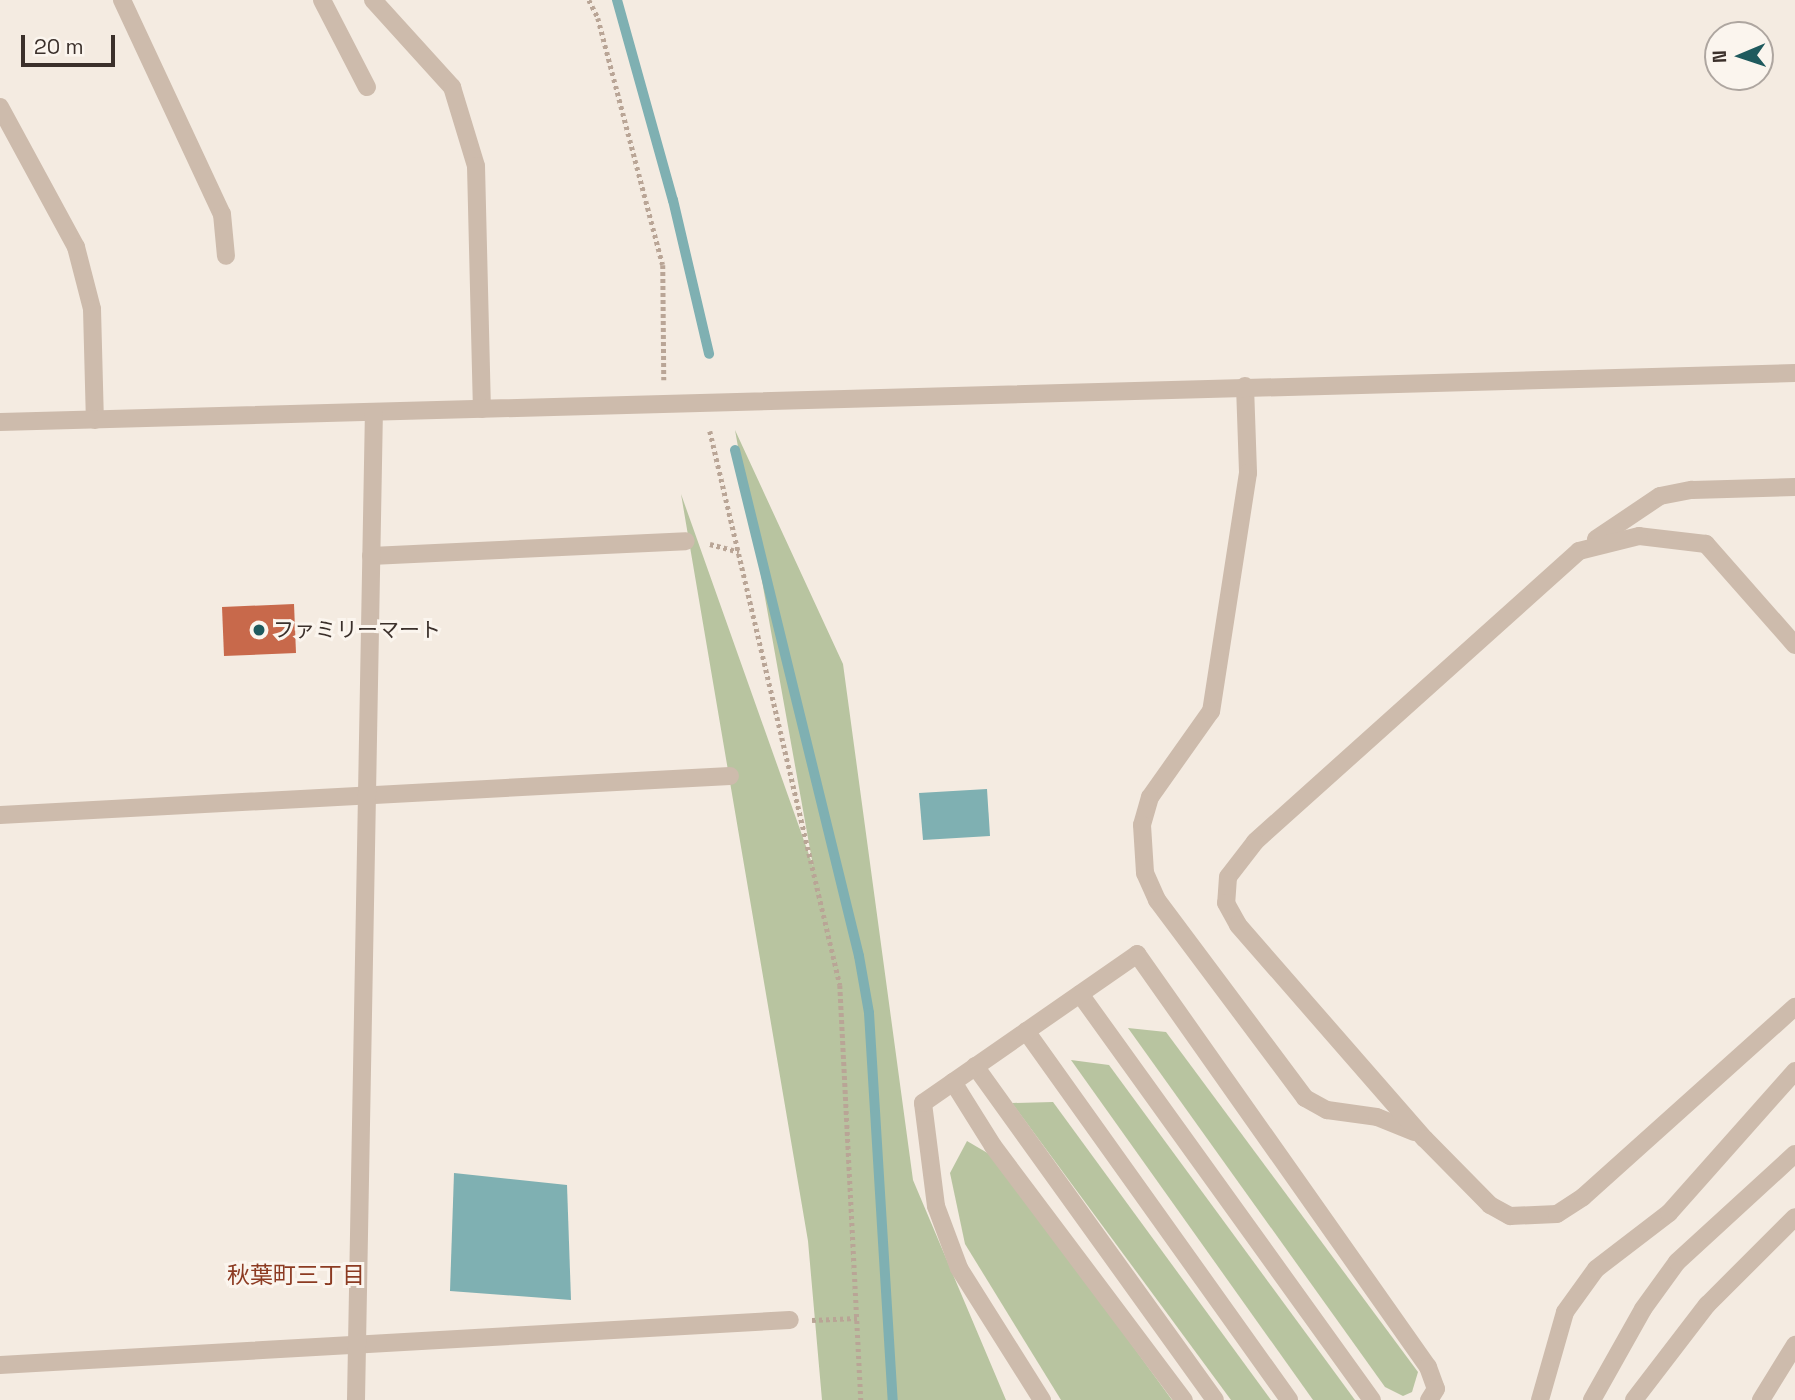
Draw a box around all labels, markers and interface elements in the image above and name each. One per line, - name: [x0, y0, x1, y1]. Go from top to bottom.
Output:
- scale bar: [24, 21, 119, 65]
- north arrow: [1704, 21, 1774, 91]
- text: 20 m: [34, 33, 84, 60]
- text: N: [1707, 50, 1732, 63]
- place label: ファミリーマート: [273, 617, 441, 643]
- marker: ファミリーマート: [251, 622, 267, 638]
- district label: 秋葉町三丁目: [227, 1261, 365, 1289]

